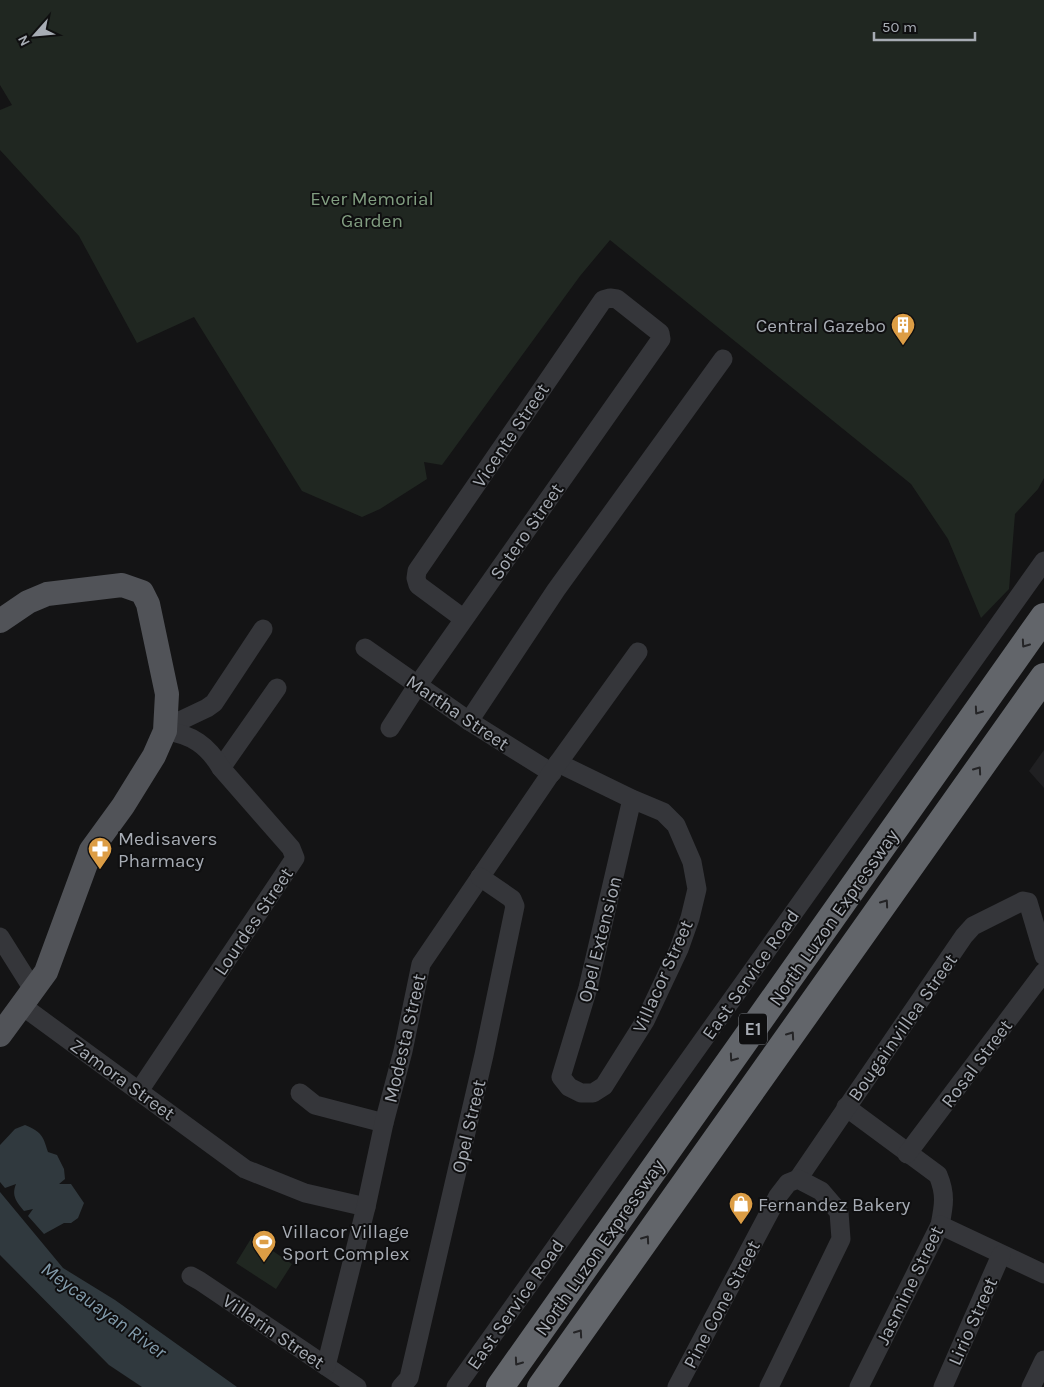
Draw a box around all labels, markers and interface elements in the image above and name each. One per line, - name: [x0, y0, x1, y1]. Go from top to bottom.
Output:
- north arrow: [10, 10, 60, 60]
- scale bar: [874, 10, 975, 42]
- text: 50 m: [882, 18, 917, 36]
- text: N: [14, 32, 34, 49]
- park label: Ever Memorial Garden: [310, 188, 434, 232]
- building icon: Central Gazebo: [890, 312, 916, 346]
- place label: Central Gazebo: [756, 315, 886, 337]
- street label: Vicente Street: [468, 379, 554, 492]
- street label: Sotero Street: [485, 479, 568, 584]
- one-way arrow: [1022, 638, 1031, 648]
- street label: Martha Street: [402, 670, 513, 755]
- one-way arrow: [975, 705, 984, 715]
- one-way arrow: [972, 766, 981, 776]
- street label: North Luzon Expressway: [764, 825, 903, 1010]
- place label: Medisavers Pharmacy: [118, 828, 217, 872]
- pharmacy icon: Medisavers Pharmacy: [87, 836, 113, 870]
- street label: Lourdes Street: [210, 863, 298, 980]
- street label: Opel Extension: [574, 874, 626, 1005]
- one-way arrow: [878, 899, 888, 908]
- street label: East Service Road: [698, 905, 804, 1044]
- street label: Villacor Street: [628, 917, 698, 1036]
- street label: Bougainvillea Street: [844, 950, 962, 1105]
- street label: Modesta Street: [379, 972, 431, 1105]
- road number: E1: [739, 1014, 767, 1044]
- street label: Rosal Street: [937, 1015, 1017, 1112]
- one-way arrow: [785, 1031, 794, 1041]
- street label: Zamora Street: [66, 1035, 179, 1125]
- one-way arrow: [730, 1052, 739, 1062]
- street label: Opel Street: [448, 1077, 490, 1175]
- street label: North Luzon Expressway: [530, 1155, 669, 1340]
- shop icon: Fernandez Bakery: [728, 1191, 754, 1225]
- place label: Fernandez Bakery: [758, 1194, 911, 1216]
- place label: Villacor Village Sport Complex: [282, 1221, 409, 1265]
- street label: Jasmine Street: [872, 1222, 948, 1348]
- sports icon: Villacor Village Sport Complex: [251, 1229, 277, 1263]
- street label: East Service Road: [463, 1235, 569, 1374]
- one-way arrow: [640, 1235, 649, 1245]
- street label: Pine Cone Street: [679, 1237, 765, 1372]
- water label: Meycauayan River: [37, 1257, 172, 1364]
- street label: Lirio Street: [944, 1274, 1002, 1369]
- street label: Villarin Street: [218, 1290, 329, 1374]
- one-way arrow: [574, 1330, 582, 1339]
- one-way arrow: [515, 1356, 523, 1365]

